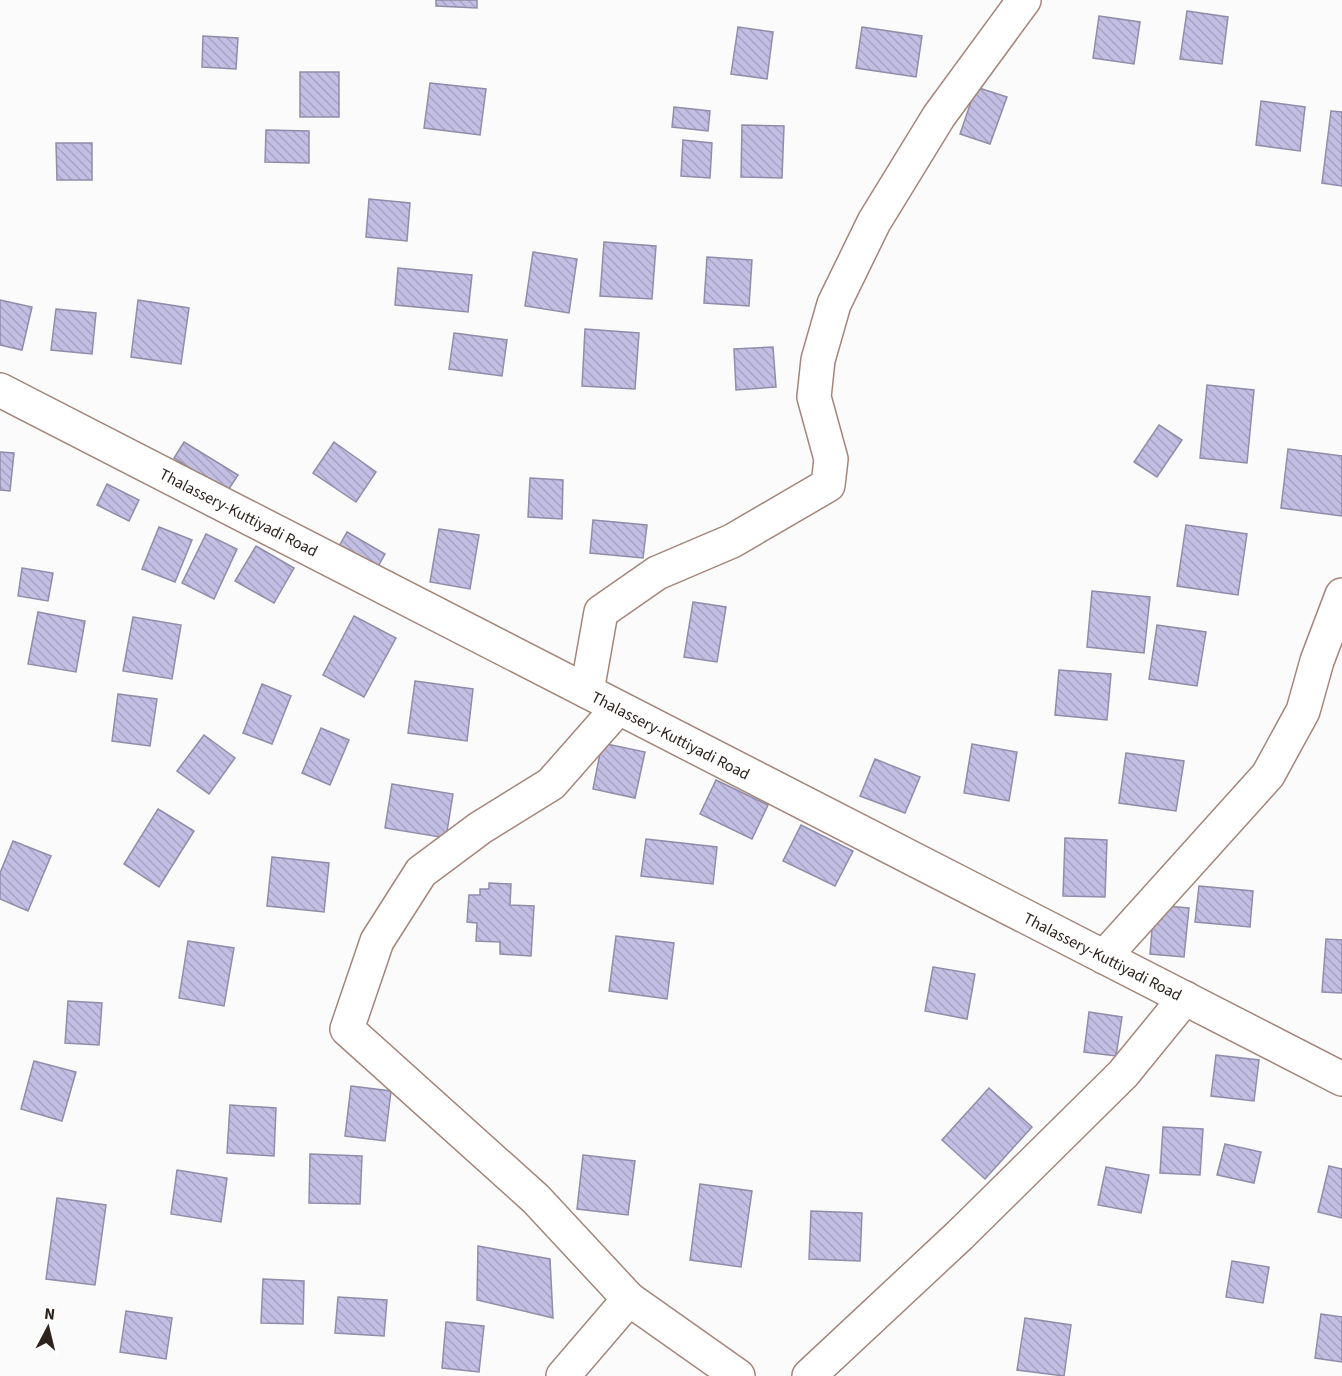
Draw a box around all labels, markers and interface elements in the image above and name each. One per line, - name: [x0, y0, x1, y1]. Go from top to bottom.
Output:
- street label: Thalassery-Kuttiyadi Road: [156, 463, 322, 562]
- street label: Thalassery-Kuttiyadi Road: [588, 686, 754, 785]
- street label: Thalassery-Kuttiyadi Road: [1020, 907, 1186, 1006]
- north arrow: [18, 1298, 78, 1358]
- text: N: [43, 1303, 56, 1326]

